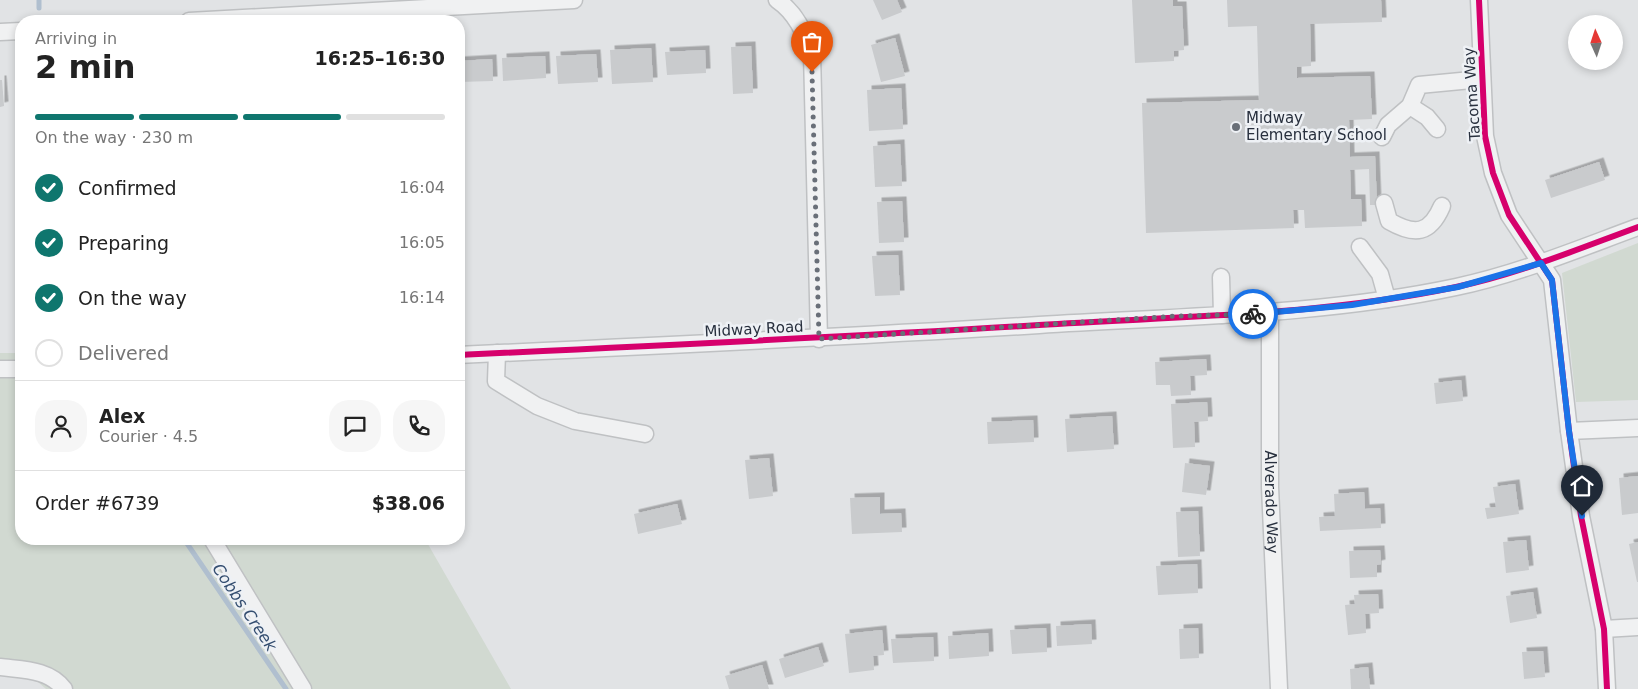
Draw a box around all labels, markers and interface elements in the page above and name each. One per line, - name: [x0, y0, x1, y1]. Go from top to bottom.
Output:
- north arrow: [1568, 15, 1622, 70]
- map controls: [1568, 15, 1623, 70]
- pin: [791, 21, 833, 72]
- icon: bag: [798, 28, 826, 56]
- text: Arriving in: [35, 29, 117, 48]
- street label: Tacoma Way: [1460, 46, 1484, 142]
- text: 16:25–16:30: [315, 47, 445, 69]
- text: 2 min: [35, 48, 136, 86]
- place label: Midway Elementary School: [1246, 109, 1387, 144]
- marker: Midway Elementary School: [1230, 121, 1242, 133]
- text: On the way · 230 m: [35, 128, 193, 147]
- icon: check: [35, 174, 63, 202]
- text: Confirmed: [78, 177, 177, 199]
- text: 16:04: [399, 178, 445, 197]
- icon: check: [35, 229, 63, 257]
- text: Preparing: [78, 232, 169, 254]
- text: 16:05: [399, 233, 445, 252]
- icon: check: [35, 284, 63, 312]
- text: On the way: [78, 287, 187, 309]
- text: 16:14: [399, 288, 445, 307]
- courier: [1228, 289, 1278, 339]
- icon: bike: [1239, 300, 1267, 328]
- street label: Midway Road: [704, 317, 804, 341]
- text: Delivered: [78, 342, 169, 364]
- button: person: [35, 400, 87, 452]
- button: chat: [329, 400, 381, 452]
- button: phone: [393, 400, 445, 452]
- text: Alex: [99, 405, 145, 427]
- text: Courier · 4.5: [99, 427, 198, 446]
- street label: Alverado Way: [1261, 450, 1282, 554]
- pin: [1561, 465, 1603, 516]
- icon: home: [1568, 472, 1596, 500]
- text: Order #6739: [35, 492, 159, 514]
- text: $38.06: [372, 492, 445, 514]
- water label: Cobbs Creek: [208, 560, 281, 655]

